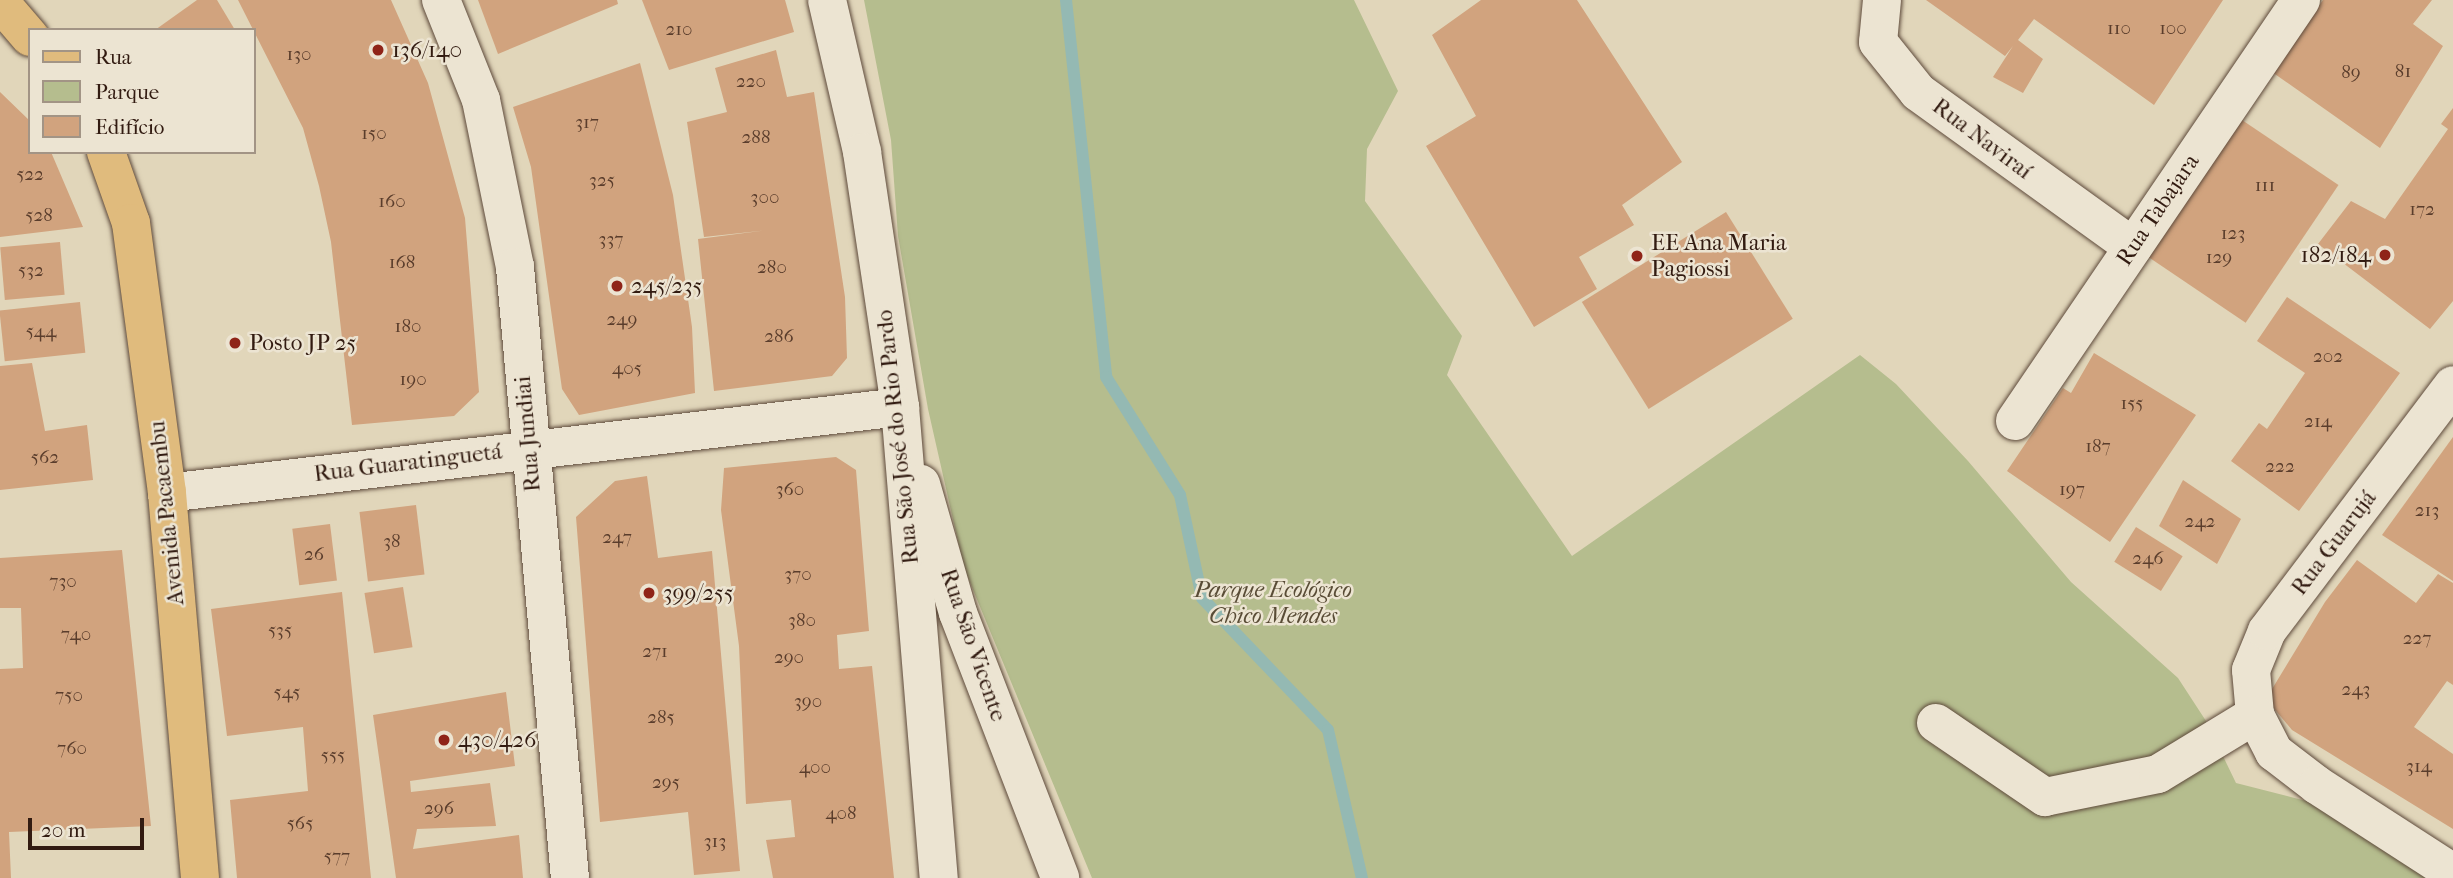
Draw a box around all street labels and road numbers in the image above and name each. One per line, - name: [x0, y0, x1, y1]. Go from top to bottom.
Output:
- street label: Rua Naviraí: [1927, 93, 2037, 185]
- street label: Rua Tabajara: [2111, 149, 2205, 271]
- street label: Rua São José do Rio Pardo: [871, 308, 925, 566]
- street label: Rua Jundiai: [509, 375, 547, 493]
- street label: Avenida Pacaembu: [144, 419, 190, 607]
- street label: Rua Guaratinguetá: [312, 438, 504, 488]
- street label: Rua Guarujá: [2286, 485, 2382, 601]
- street label: Rua São Vicente: [934, 565, 1012, 725]

